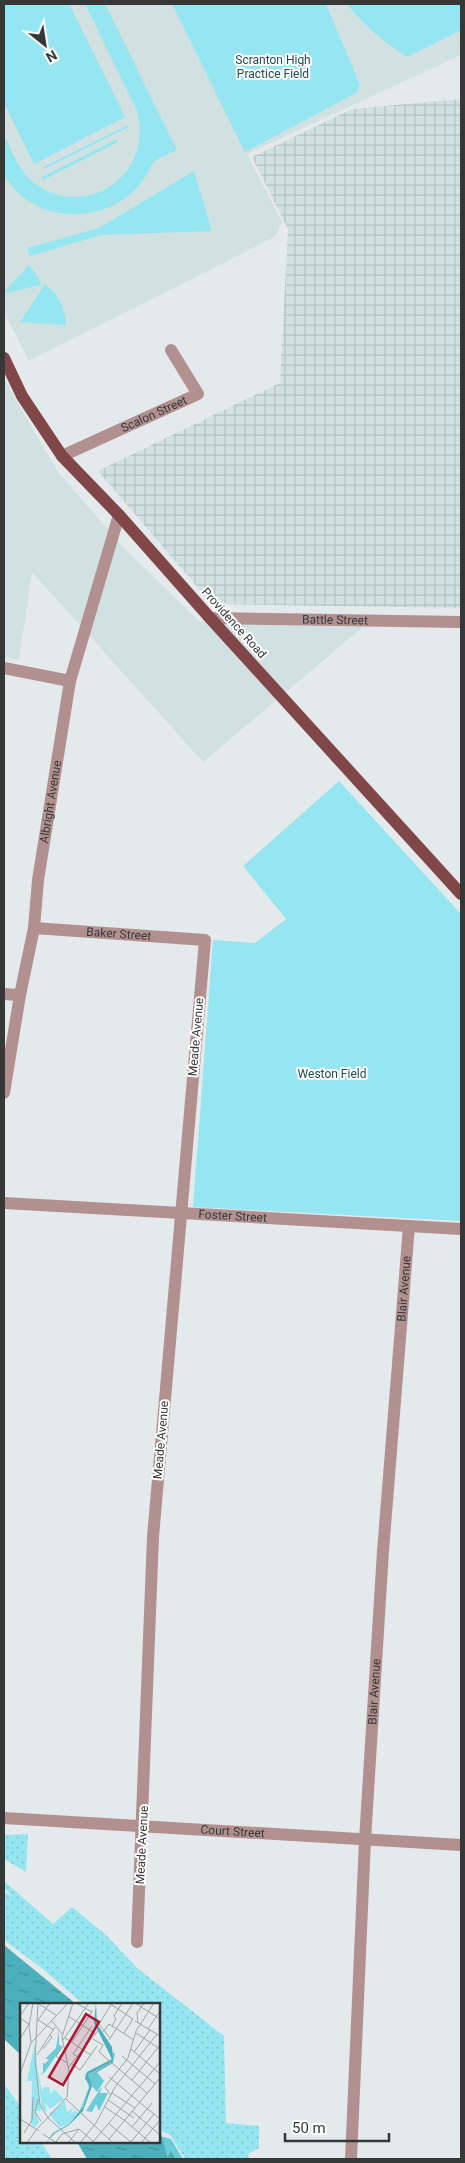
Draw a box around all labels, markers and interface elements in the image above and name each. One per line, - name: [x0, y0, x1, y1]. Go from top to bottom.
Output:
- north arrow: [20, 20, 70, 70]
- text: N: [43, 47, 60, 66]
- park label: Scranton High Practice Field: [235, 53, 311, 81]
- street label: Scalon Street: [119, 393, 189, 435]
- street label: Providence Road: [199, 585, 269, 661]
- street label: Battle Street: [302, 612, 368, 628]
- street label: Albright Avenue: [37, 759, 64, 845]
- street label: Baker Street: [86, 925, 152, 943]
- street label: Meade Avenue: [186, 997, 206, 1077]
- park label: Weston Field: [298, 1067, 366, 1081]
- street label: Foster Street: [198, 1207, 267, 1225]
- street label: Blair Avenue: [394, 1255, 414, 1322]
- street label: Meade Avenue: [151, 1400, 171, 1480]
- street label: Blair Avenue: [365, 1658, 383, 1725]
- street label: Meade Avenue: [133, 1805, 151, 1885]
- street label: Court Street: [200, 1823, 265, 1840]
- inset map: [20, 2003, 160, 2143]
- scale bar: [285, 2110, 389, 2142]
- text: 50 m: [292, 2119, 326, 2137]

